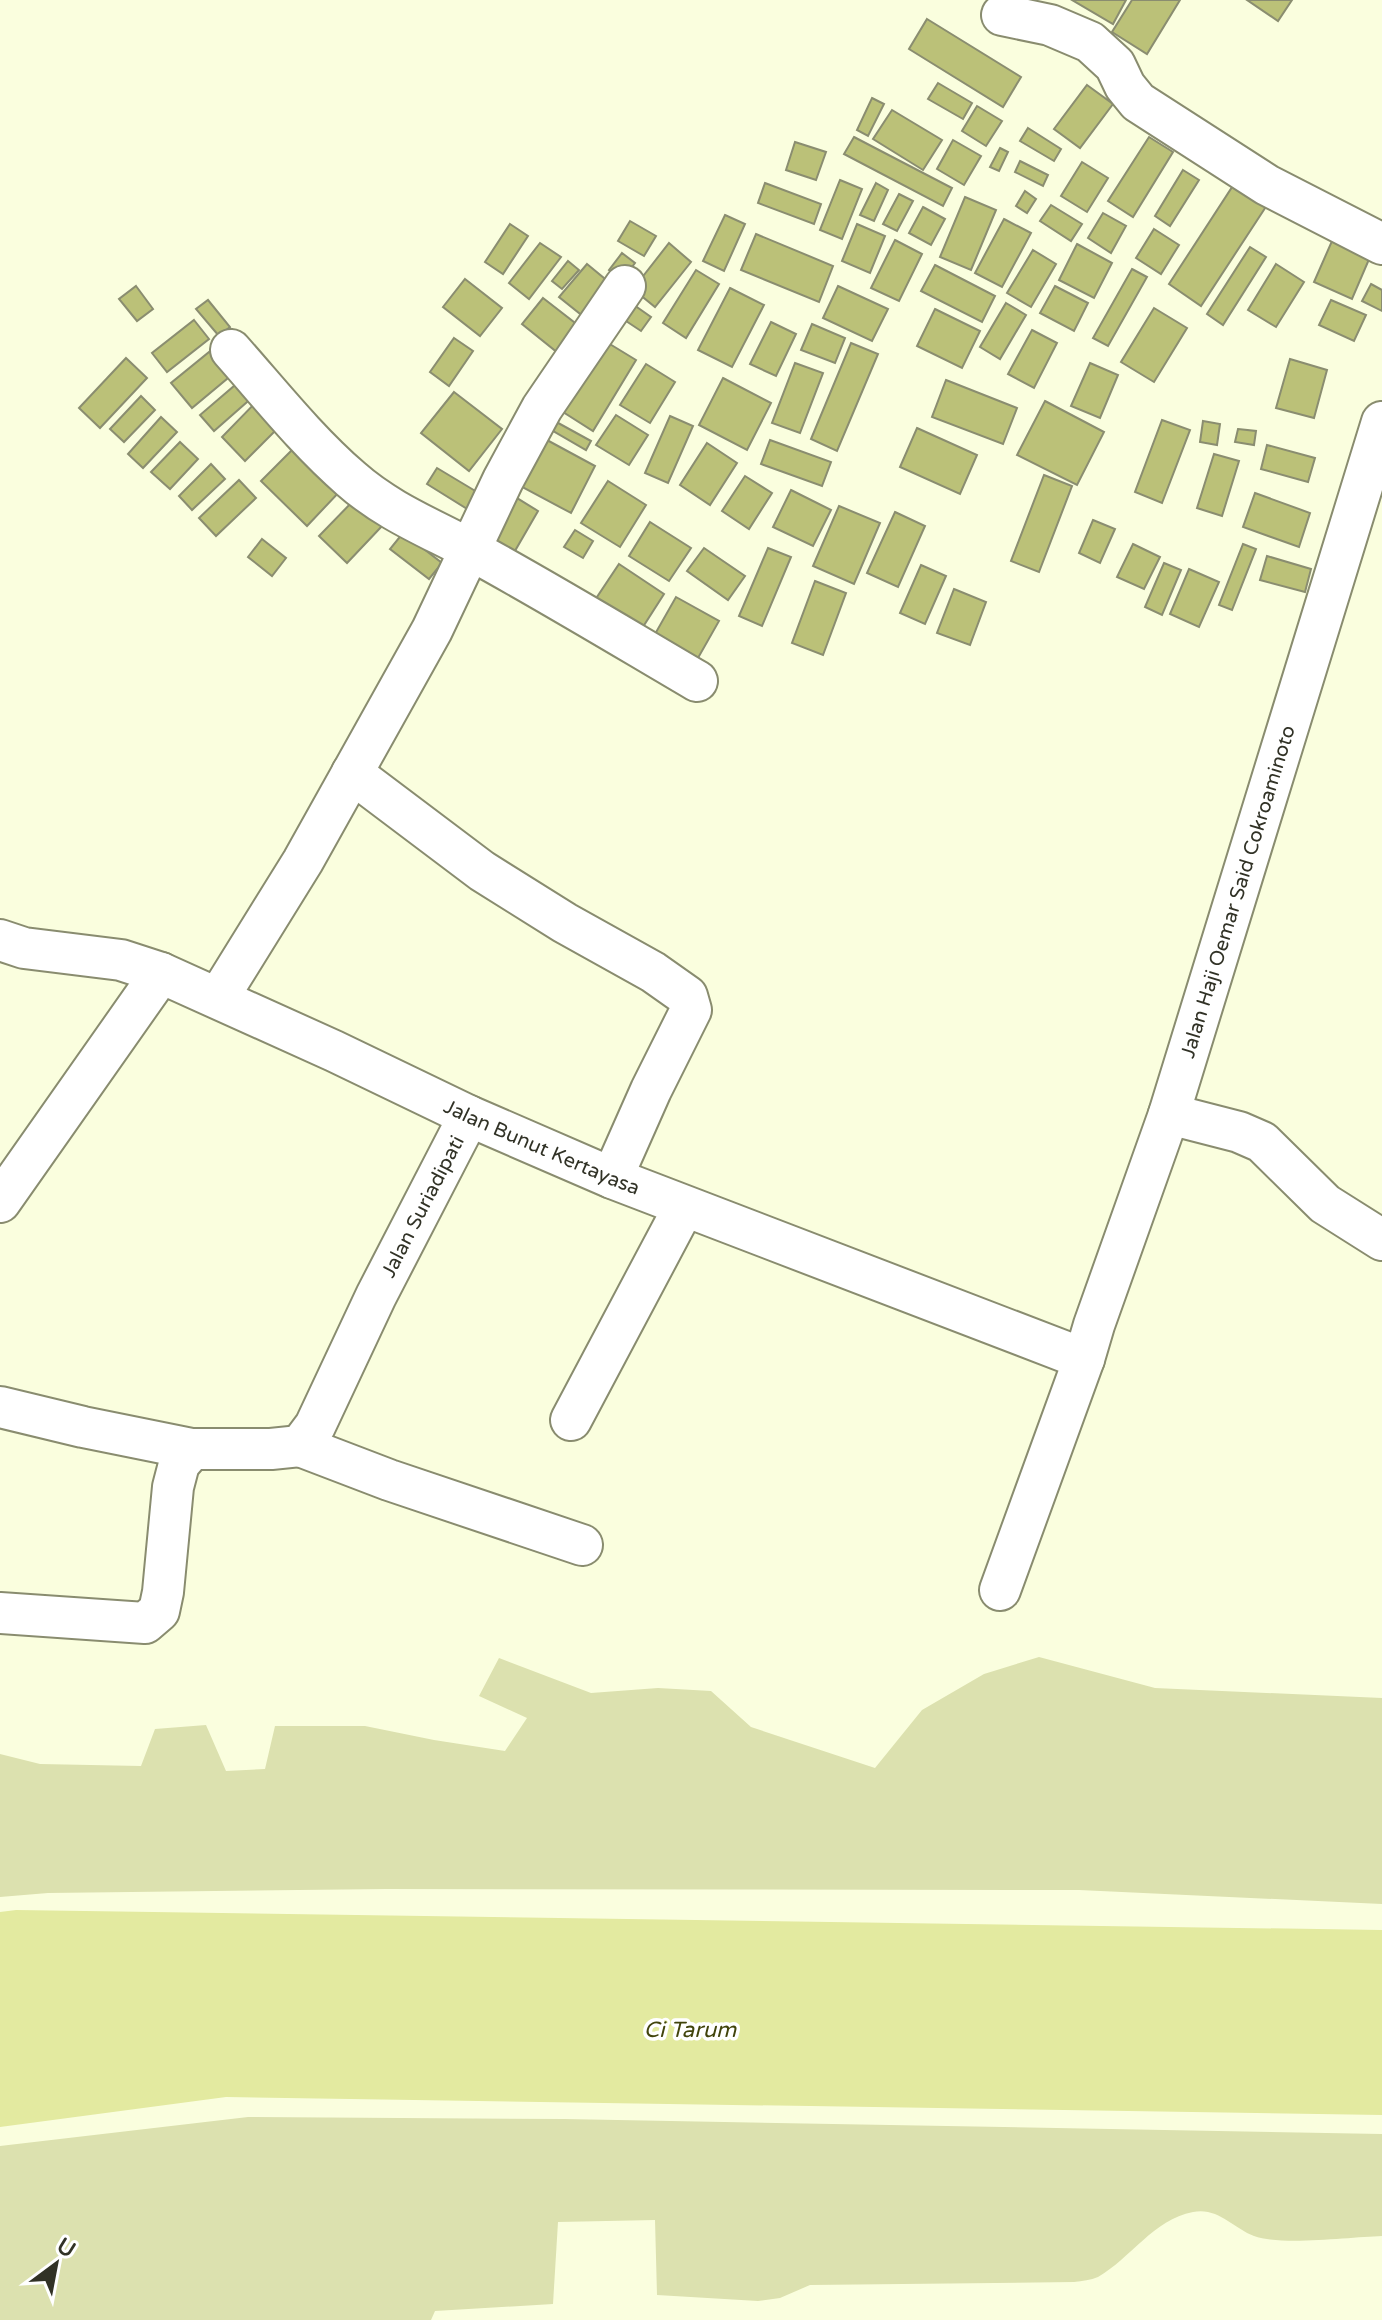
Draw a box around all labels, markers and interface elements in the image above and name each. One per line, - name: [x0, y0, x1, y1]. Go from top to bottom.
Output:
- street label: Jalan Haji Oemar Said Cokroaminoto: [1176, 723, 1301, 1061]
- street label: Jalan Bunut Kertayasa: [440, 1095, 643, 1201]
- street label: Jalan Suriadipati: [377, 1132, 470, 1282]
- water label: Ci Tarum: [644, 2017, 737, 2043]
- north arrow: [16, 2224, 96, 2304]
- text: U: [52, 2232, 80, 2263]

